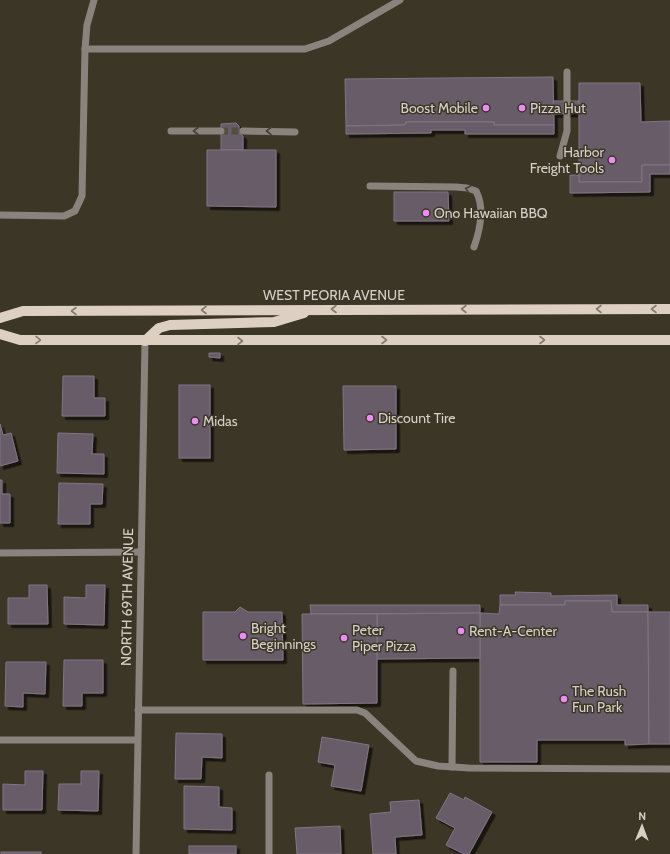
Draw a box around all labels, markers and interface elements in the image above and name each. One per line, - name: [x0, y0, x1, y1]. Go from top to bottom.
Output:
- place label: Boost Mobile: [401, 99, 478, 117]
- place label: Pizza Hut: [530, 99, 586, 117]
- marker: Boost Mobile: [481, 103, 491, 113]
- marker: Pizza Hut: [517, 103, 527, 113]
- one-way arrow: [193, 127, 199, 135]
- one-way arrow: [266, 127, 272, 135]
- place label: Harbor Freight Tools: [530, 143, 605, 177]
- marker: Harbor Freight Tools: [607, 155, 617, 165]
- one-way arrow: [464, 185, 471, 193]
- place label: Ono Hawaiian BBQ: [434, 204, 548, 222]
- marker: Ono Hawaiian BBQ: [421, 208, 431, 218]
- street label: WEST PEORIA AVENUE: [263, 286, 405, 304]
- one-way arrow: [331, 305, 337, 313]
- one-way arrow: [461, 305, 467, 313]
- one-way arrow: [596, 305, 602, 313]
- one-way arrow: [651, 305, 657, 313]
- one-way arrow: [201, 306, 207, 314]
- one-way arrow: [71, 307, 77, 315]
- one-way arrow: [35, 336, 41, 344]
- one-way arrow: [381, 336, 387, 344]
- one-way arrow: [539, 336, 545, 344]
- one-way arrow: [237, 337, 243, 345]
- place label: Discount Tire: [378, 409, 455, 427]
- place label: Midas: [203, 412, 238, 430]
- marker: Discount Tire: [365, 413, 375, 423]
- marker: Midas: [190, 416, 200, 426]
- street label: NORTH 69TH AVENUE: [117, 528, 137, 666]
- place label: Bright Beginnings: [251, 619, 316, 653]
- place label: Peter Piper Pizza: [352, 621, 417, 655]
- place label: Rent-A-Center: [469, 622, 557, 640]
- marker: Rent-A-Center: [456, 626, 466, 636]
- marker: Bright Beginnings: [238, 631, 248, 641]
- marker: Peter Piper Pizza: [339, 633, 349, 643]
- place label: The Rush Fun Park: [572, 682, 626, 716]
- marker: The Rush Fun Park: [559, 694, 569, 704]
- north arrow: [622, 806, 662, 846]
- text: N: [638, 809, 646, 823]

